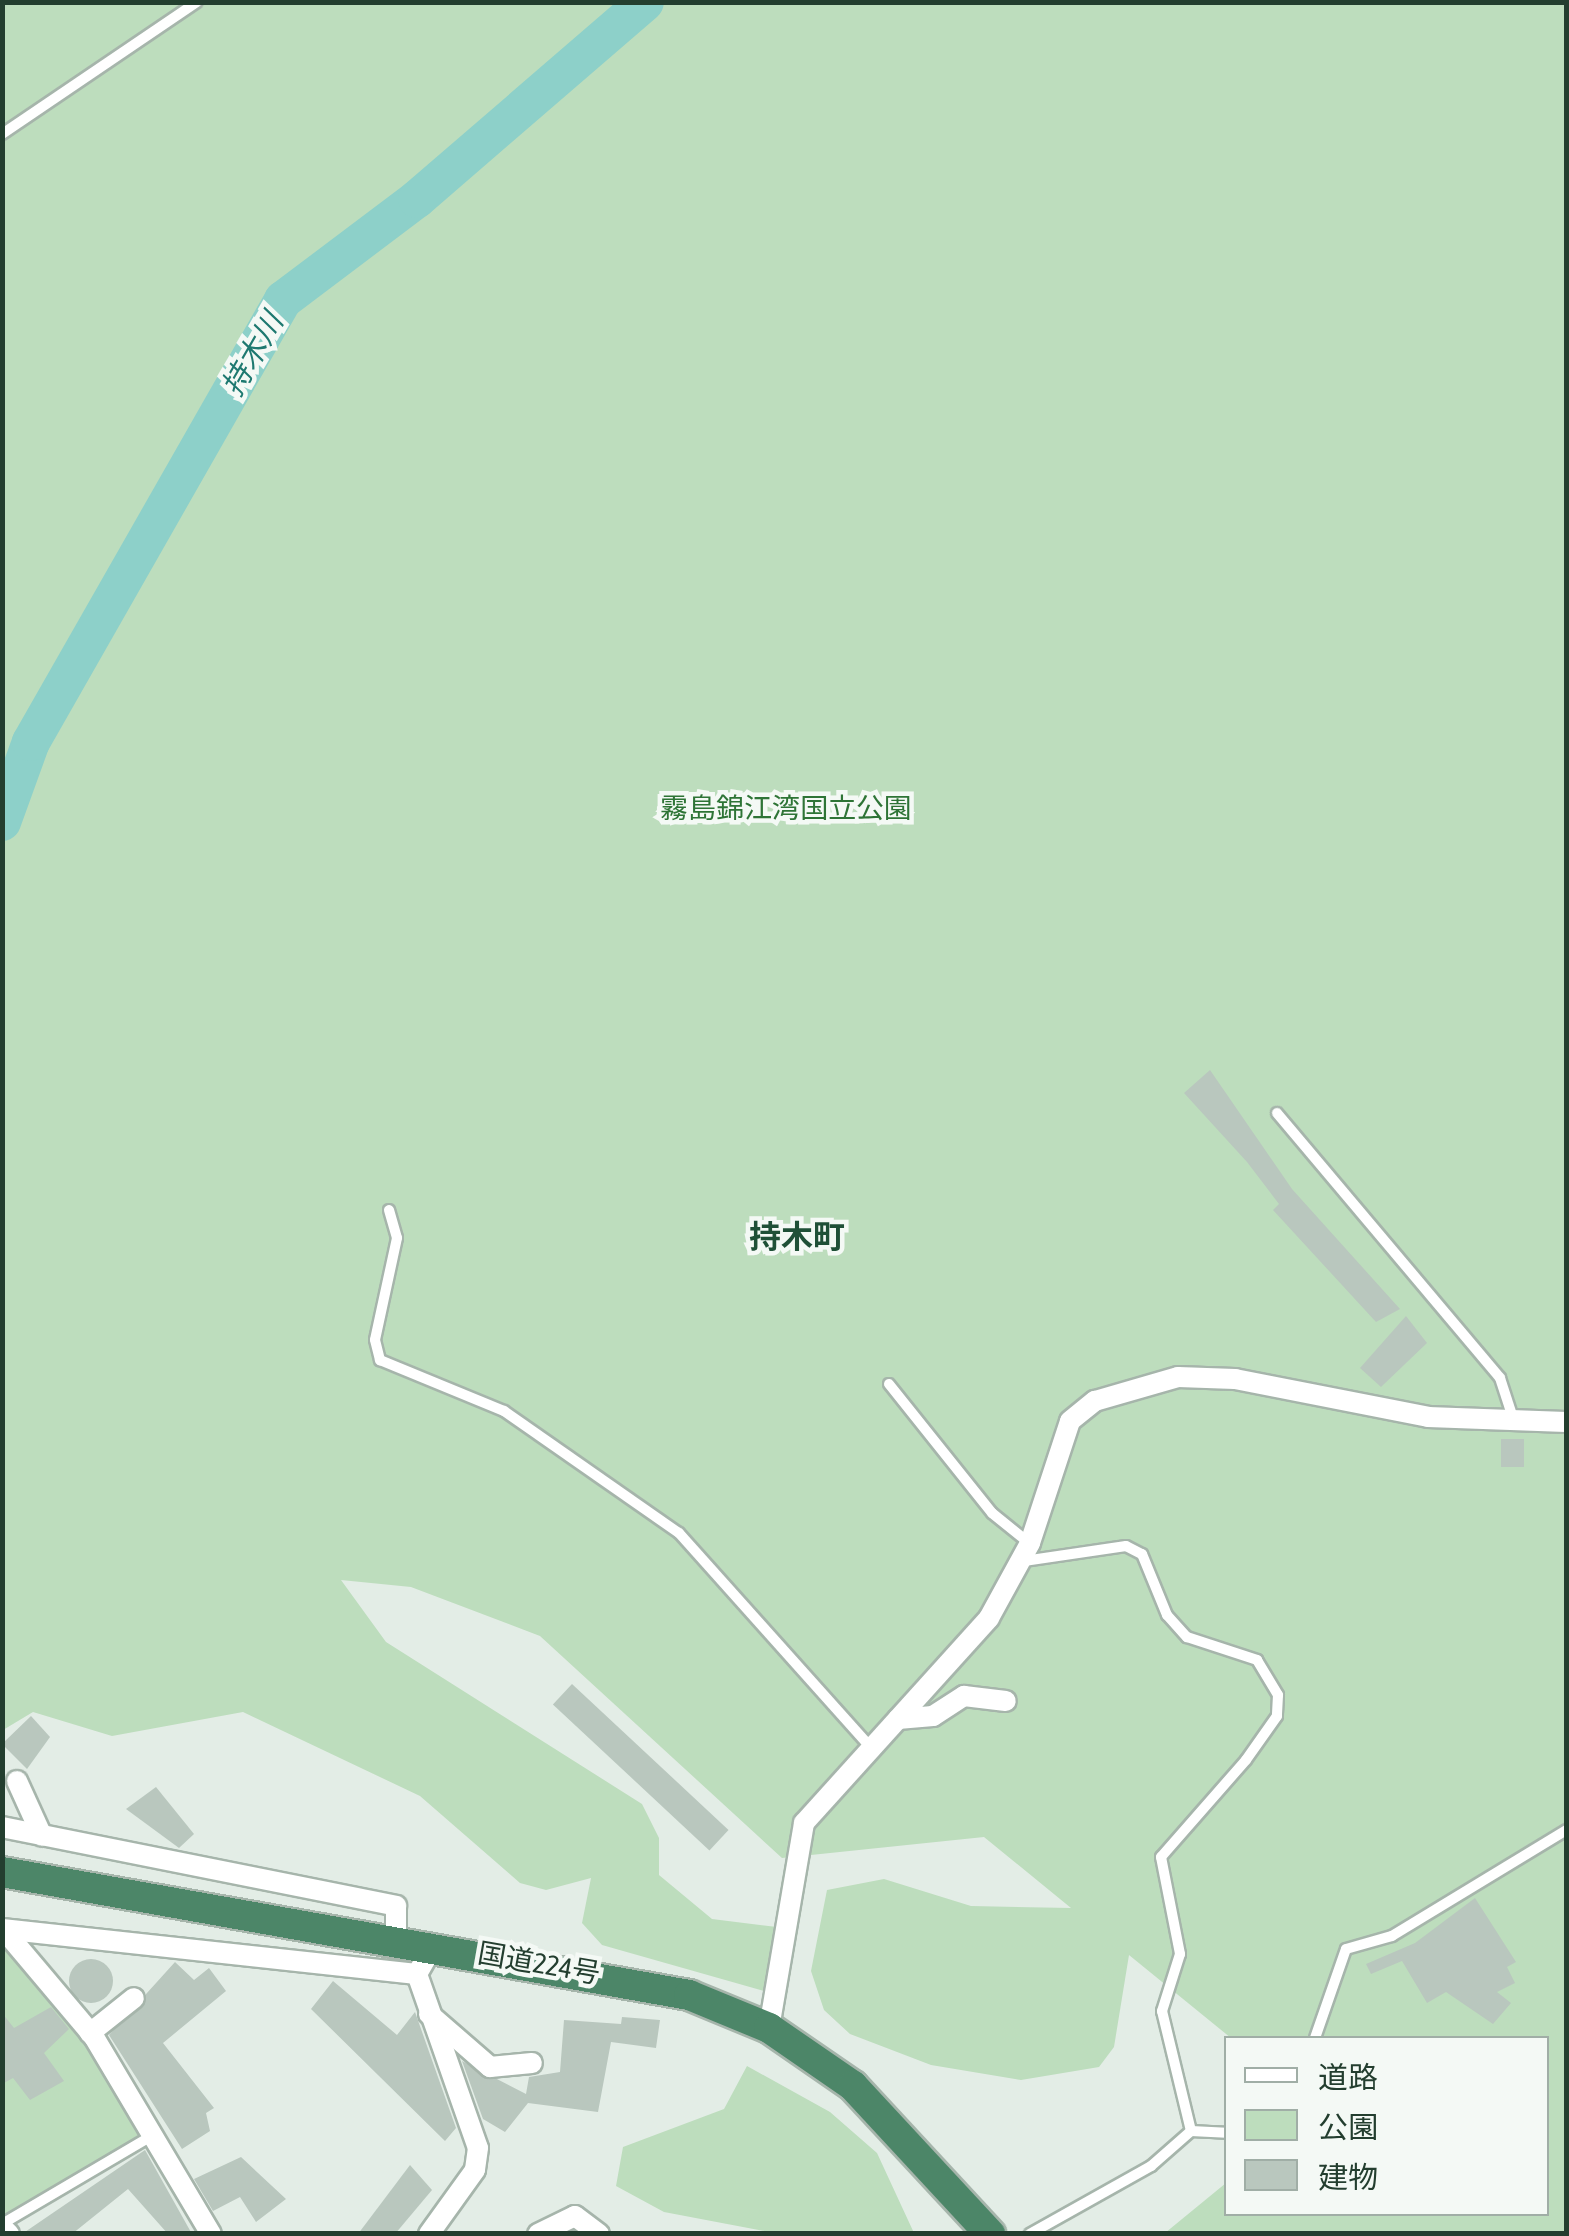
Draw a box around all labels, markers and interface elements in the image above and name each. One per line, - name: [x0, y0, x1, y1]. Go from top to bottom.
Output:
- water label: 持木川: [214, 306, 290, 402]
- park label: 霧島錦江湾国立公園: [660, 791, 912, 825]
- district label: 持木町: [749, 1218, 845, 1256]
- street label: 国道224号: [475, 1936, 603, 1990]
- legend: [1224, 2036, 1549, 2216]
- text: 道路: [1318, 2060, 1378, 2094]
- text: 公園: [1318, 2110, 1378, 2144]
- text: 建物: [1318, 2160, 1378, 2194]

